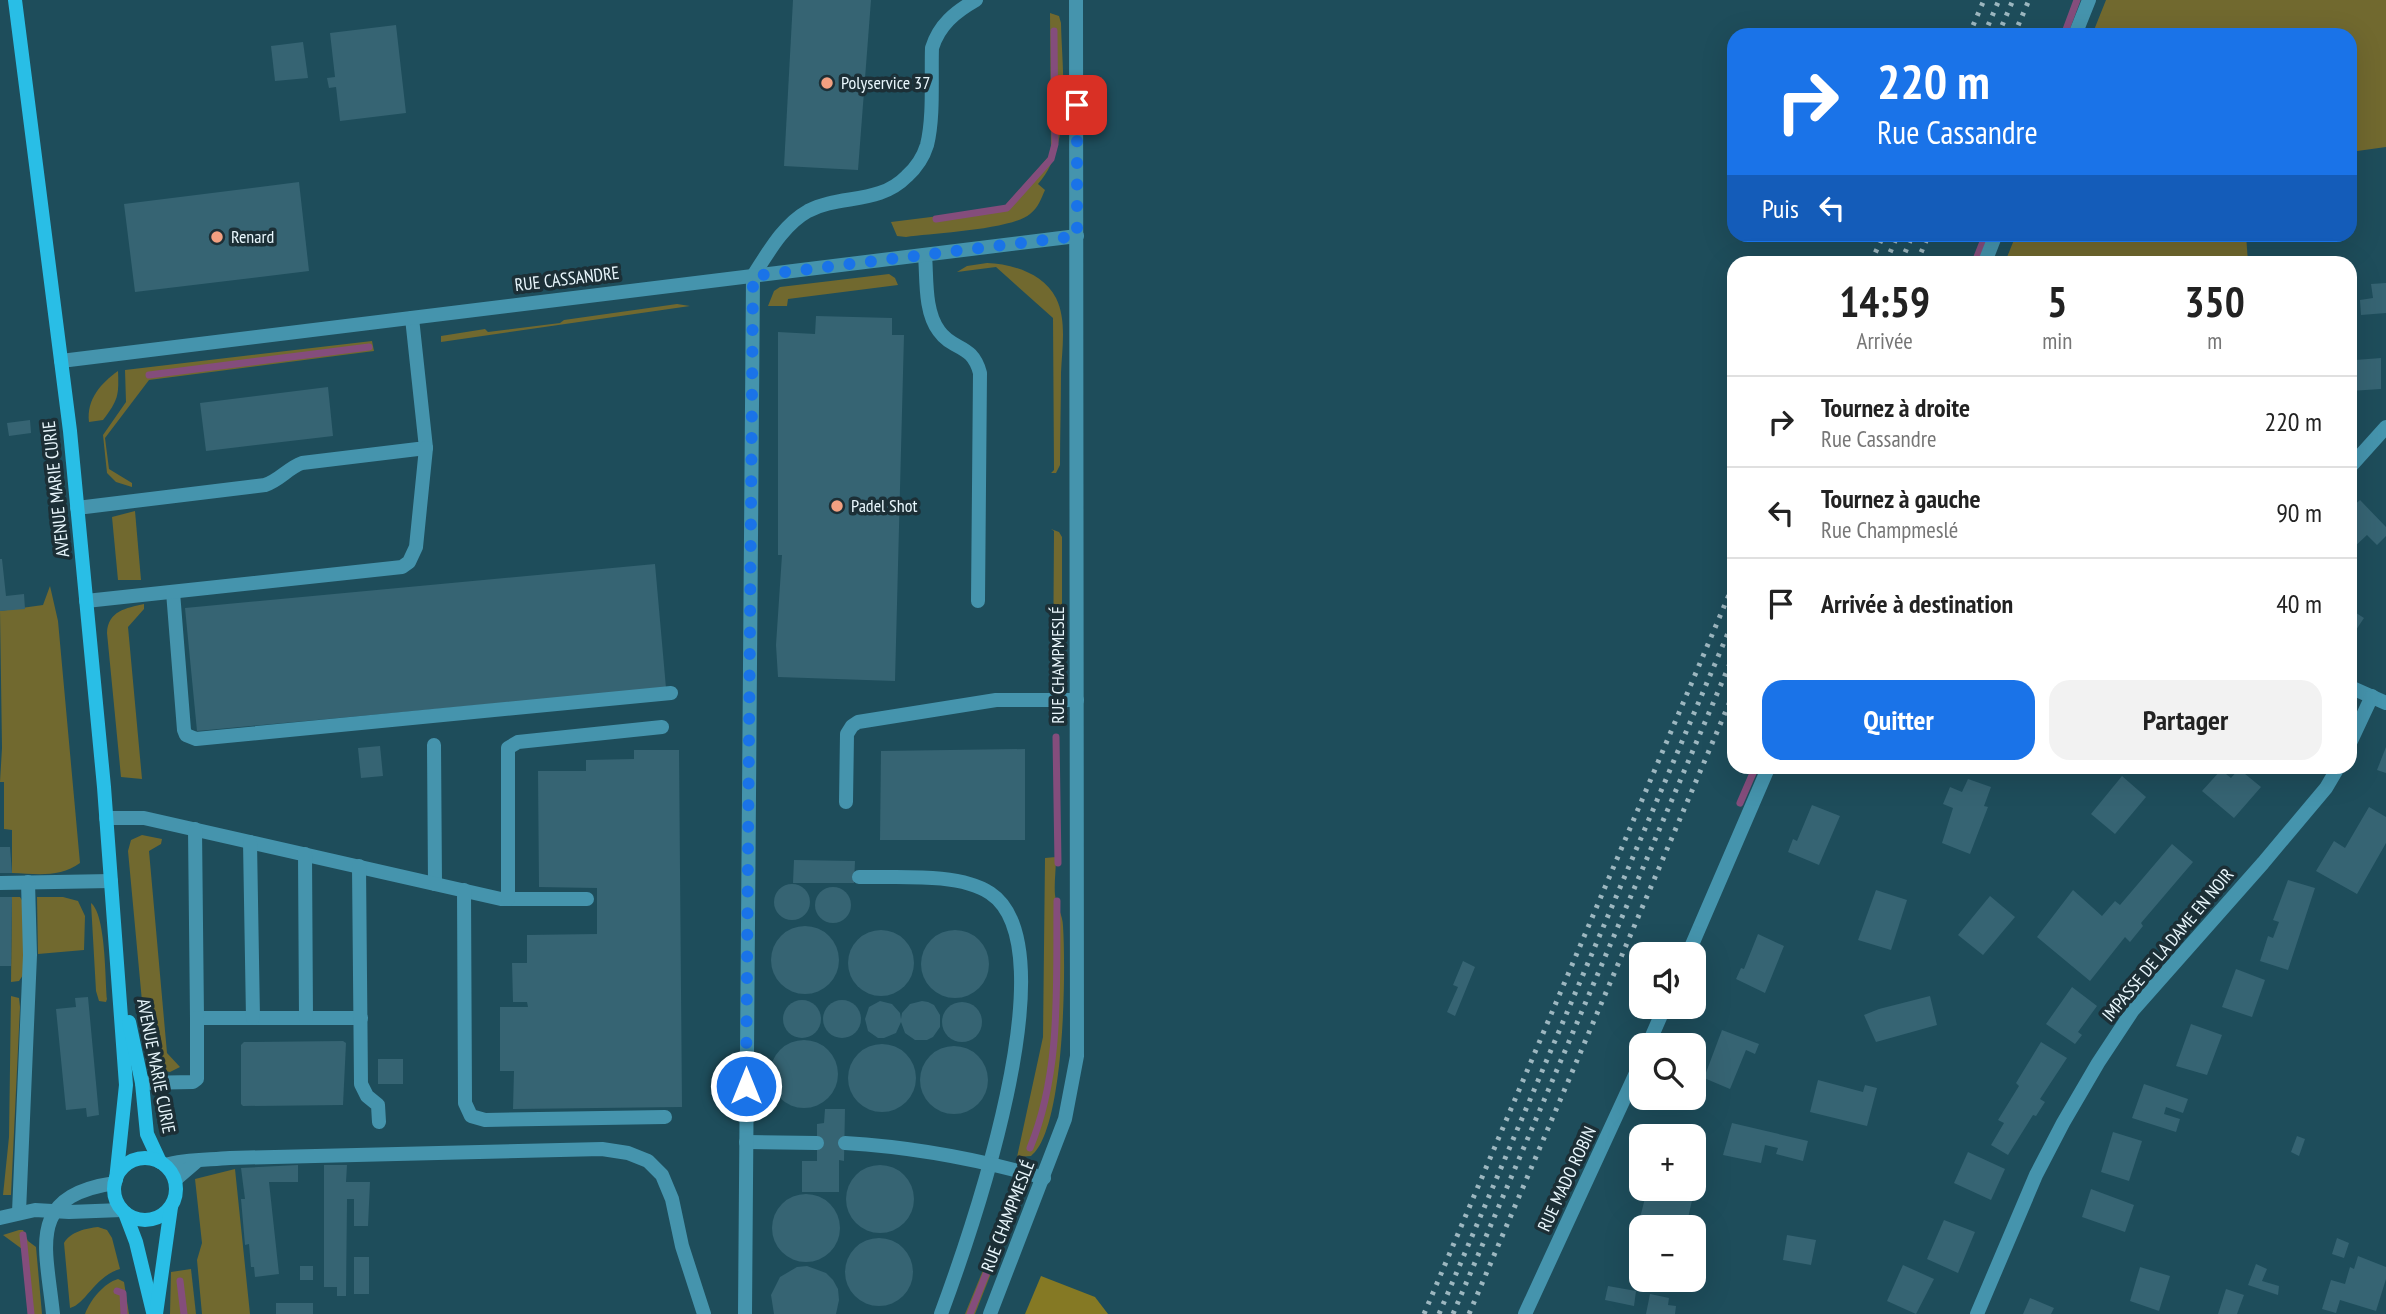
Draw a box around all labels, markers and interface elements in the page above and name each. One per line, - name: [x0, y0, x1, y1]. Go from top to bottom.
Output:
- text: 220 m: [1877, 49, 1990, 113]
- icon: right: [1762, 56, 1853, 147]
- place label: Polyservice 37: [841, 71, 930, 94]
- marker: Polyservice 37: [819, 75, 835, 91]
- pin: [1047, 75, 1107, 135]
- icon: arrive: [1058, 86, 1096, 124]
- text: Rue Cassandre: [1877, 111, 2038, 153]
- icon: left: [1813, 189, 1851, 227]
- text: Puis: [1762, 192, 1799, 225]
- place label: Renard: [231, 225, 274, 248]
- marker: Renard: [209, 229, 225, 245]
- street label: RUE CASSANDRE: [513, 261, 621, 296]
- text: 14:59: [1839, 274, 1930, 329]
- text: 5: [2047, 274, 2067, 329]
- text: 350: [2185, 274, 2245, 329]
- text: Arrivée: [1857, 326, 1913, 355]
- text: min: [2042, 326, 2072, 355]
- text: m: [2207, 326, 2222, 355]
- text: Tournez à droite: [1821, 391, 1970, 424]
- icon: right: [1762, 403, 1800, 441]
- text: 220 m: [2264, 405, 2322, 438]
- street label: AVENUE MARIE CURIE: [37, 420, 74, 558]
- text: Rue Cassandre: [1821, 424, 1936, 453]
- text: Tournez à gauche: [1821, 482, 1981, 515]
- place label: Padel Shot: [851, 494, 917, 517]
- icon: left: [1762, 494, 1800, 532]
- text: 90 m: [2276, 496, 2322, 529]
- marker: Padel Shot: [829, 498, 845, 514]
- text: Rue Champmeslé: [1821, 515, 1958, 544]
- icon: arrive: [1762, 585, 1800, 623]
- text: Arrivée à destination: [1821, 587, 2013, 620]
- text: 40 m: [2276, 587, 2322, 620]
- street label: RUE CHAMPMESLÉ: [1046, 606, 1069, 724]
- button: Quitter: [1762, 680, 2035, 760]
- button: Partager: [2049, 680, 2322, 760]
- street label: IMPASSE DE LA DAME EN NOIR: [2097, 863, 2239, 1026]
- map controls: [1629, 942, 1706, 1292]
- button: sound: [1629, 942, 1706, 1019]
- street label: AVENUE MARIE CURIE: [132, 996, 181, 1135]
- button: search: [1629, 1033, 1706, 1110]
- position arrow: [709, 1049, 783, 1123]
- street label: RUE MADO ROBIN: [1532, 1123, 1601, 1235]
- button: +: [1629, 1124, 1706, 1201]
- street label: RUE CHAMPMESLÉ: [976, 1157, 1039, 1275]
- button: −: [1629, 1215, 1706, 1292]

